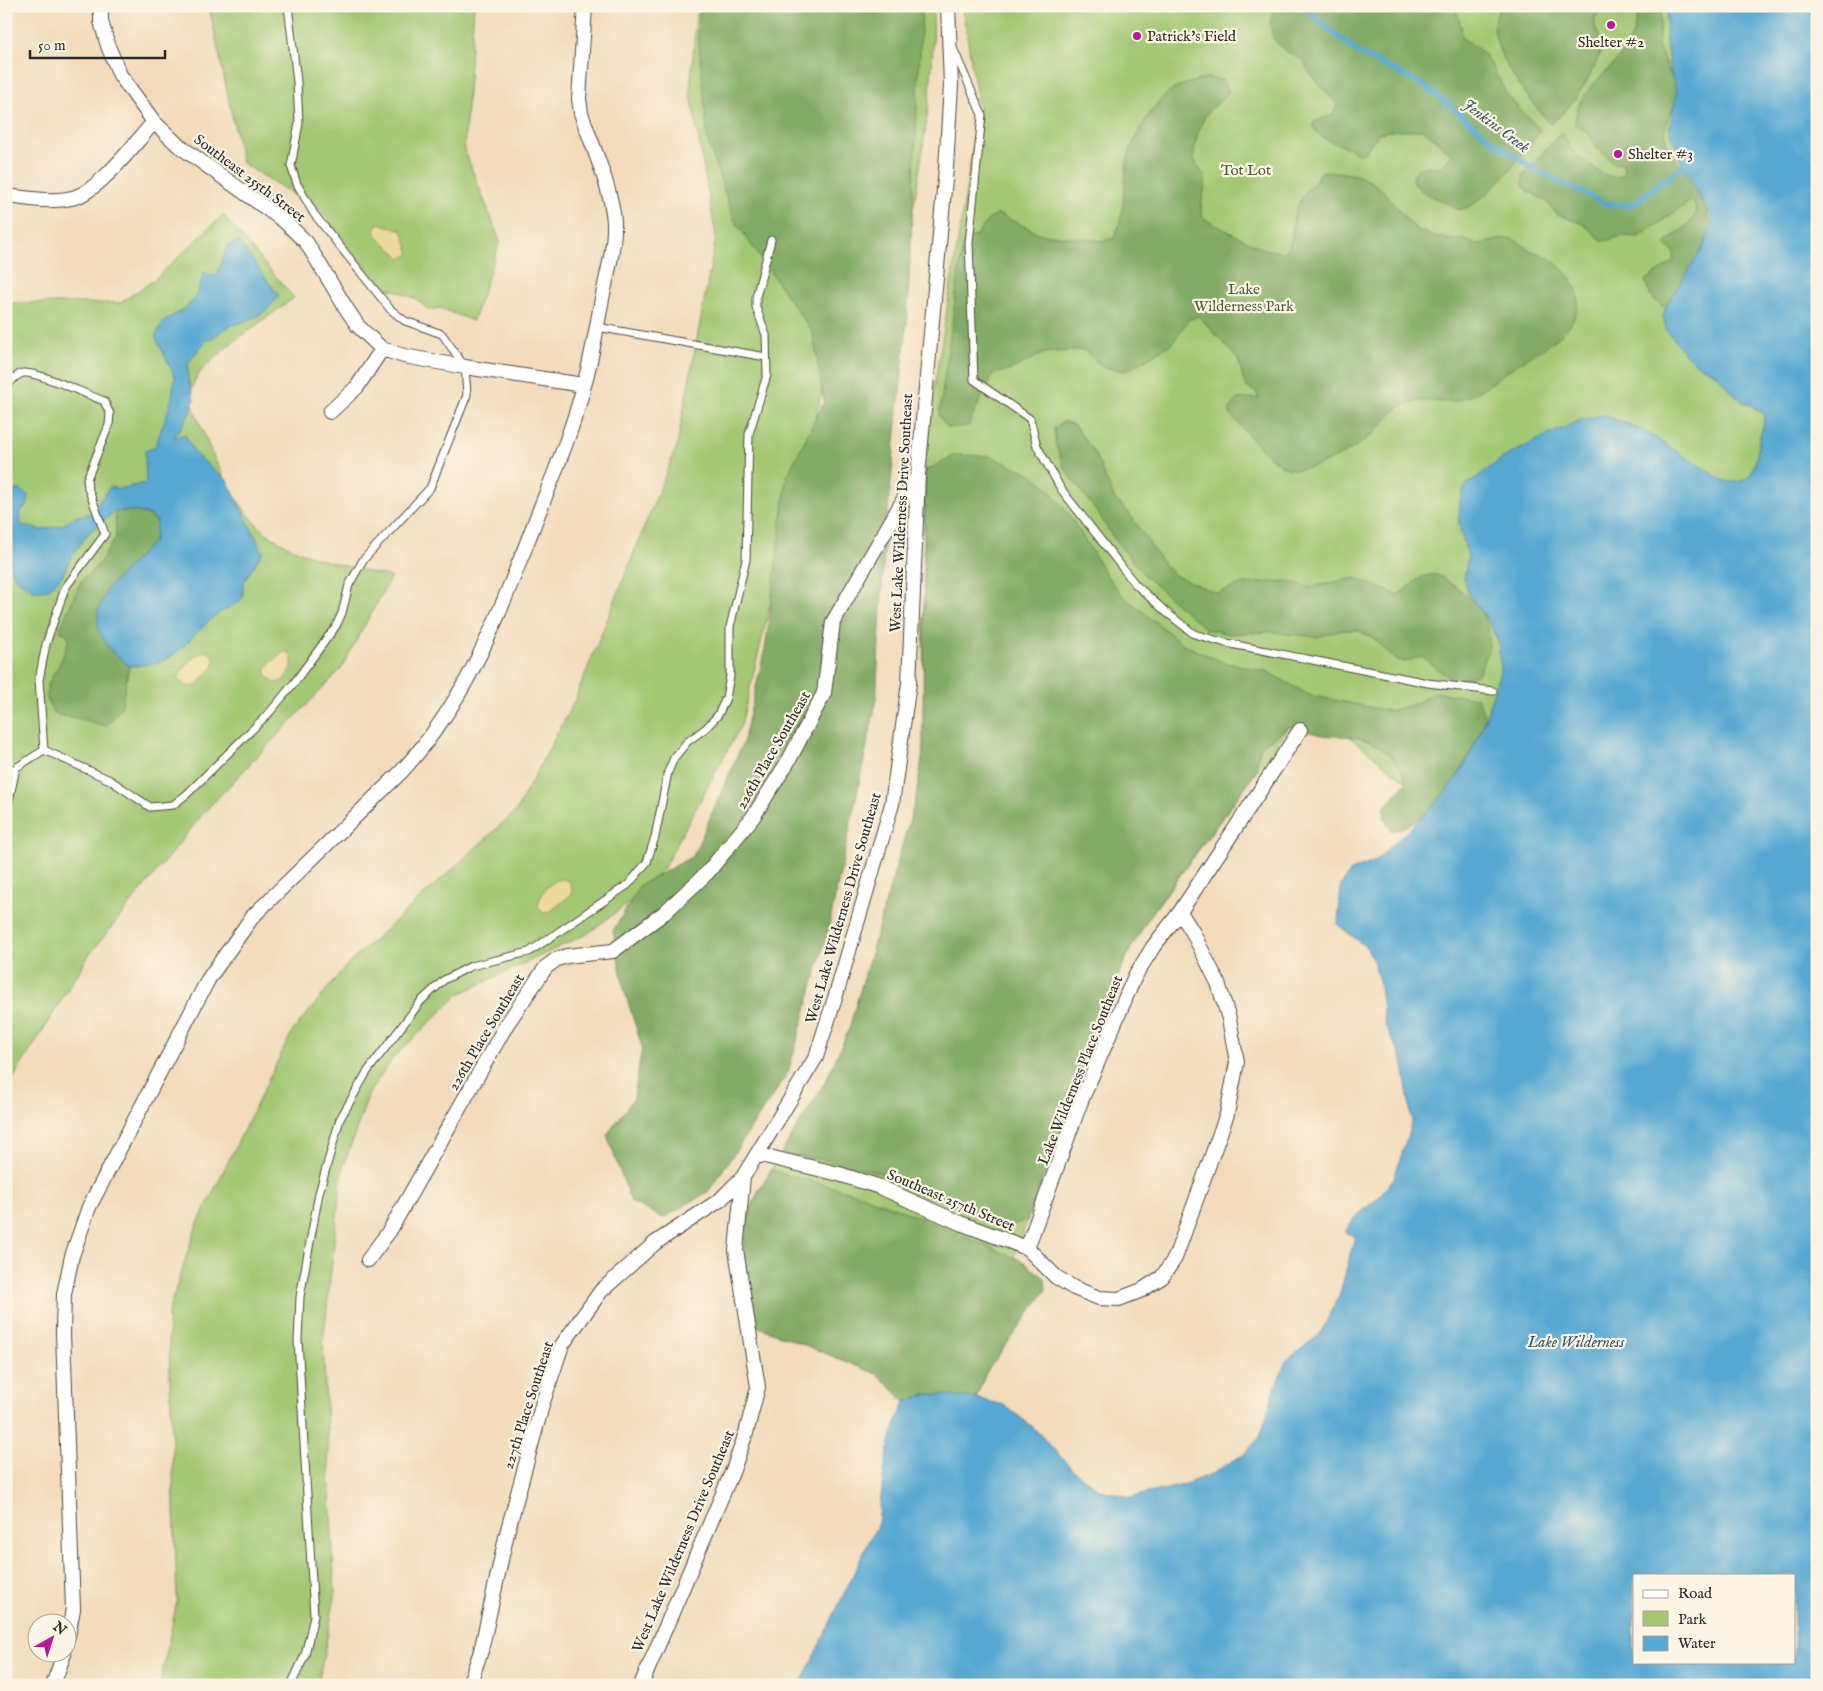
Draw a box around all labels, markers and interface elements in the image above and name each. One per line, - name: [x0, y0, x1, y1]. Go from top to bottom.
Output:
- marker: Shelter #2: [1605, 19, 1617, 31]
- place label: Patrick's Field: [1147, 27, 1237, 46]
- scale bar: [30, 28, 165, 60]
- marker: Patrick's Field: [1131, 30, 1143, 42]
- place label: Shelter #2: [1578, 33, 1644, 52]
- text: 50 m: [38, 36, 66, 55]
- water label: Jenkins Creek: [1459, 95, 1533, 158]
- street label: Southeast 255th Street: [190, 130, 309, 227]
- place label: Shelter #3: [1628, 145, 1693, 164]
- marker: Shelter #3: [1612, 148, 1624, 160]
- park label: Tot Lot: [1221, 161, 1271, 180]
- park label: Lake Wilderness Park: [1194, 280, 1295, 316]
- street label: West Lake Wilderness Drive Southeast: [886, 393, 917, 633]
- street label: 226th Place Southeast: [732, 688, 815, 813]
- street label: West Lake Wilderness Drive Southeast: [801, 790, 886, 1026]
- street label: 226th Place Southeast: [444, 970, 529, 1094]
- street label: Lake Wilderness Place Southeast: [1034, 973, 1127, 1168]
- street label: Southeast 257th Street: [884, 1165, 1017, 1236]
- water label: Lake Wilderness: [1527, 1333, 1625, 1353]
- street label: 227th Place Southeast: [499, 1339, 558, 1472]
- street label: West Lake Wilderness Drive Southeast: [628, 1427, 739, 1655]
- legend: [1633, 1574, 1796, 1664]
- text: Road: [1678, 1584, 1713, 1603]
- text: Park: [1678, 1610, 1708, 1629]
- north arrow: [28, 1614, 78, 1664]
- text: N: [48, 1617, 70, 1639]
- text: Water: [1678, 1634, 1716, 1653]

